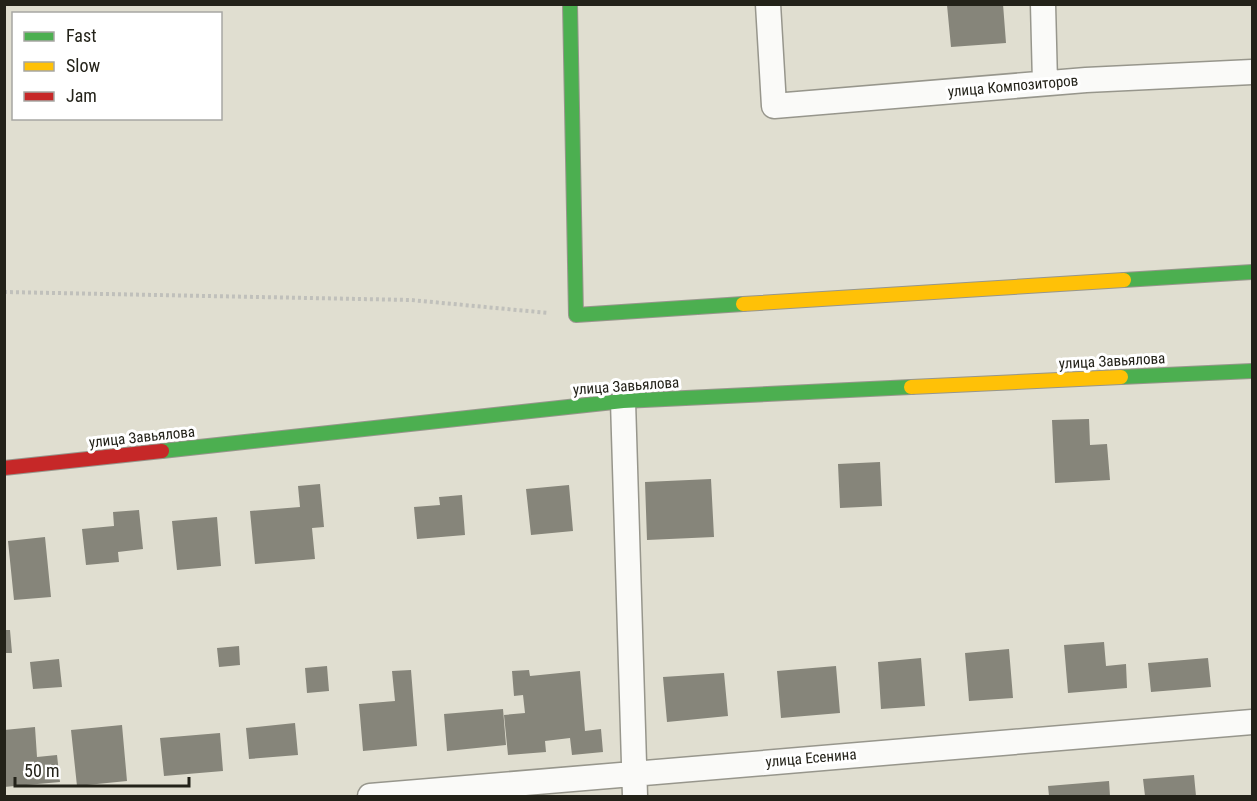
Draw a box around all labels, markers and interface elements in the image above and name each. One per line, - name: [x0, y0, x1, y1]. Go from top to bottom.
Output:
- legend: [12, 12, 222, 120]
- text: Fast: [66, 25, 97, 46]
- text: Slow: [66, 55, 101, 76]
- street label: улица Композиторов: [947, 71, 1079, 101]
- text: Jam: [66, 85, 97, 106]
- street label: улица Завьялова: [1058, 349, 1166, 373]
- street label: улица Завьялова: [572, 373, 680, 399]
- street label: улица Завьялова: [88, 422, 196, 452]
- street label: улица Есенина: [765, 745, 857, 771]
- scale bar: [15, 750, 189, 788]
- text: 50 m: [24, 760, 59, 781]

